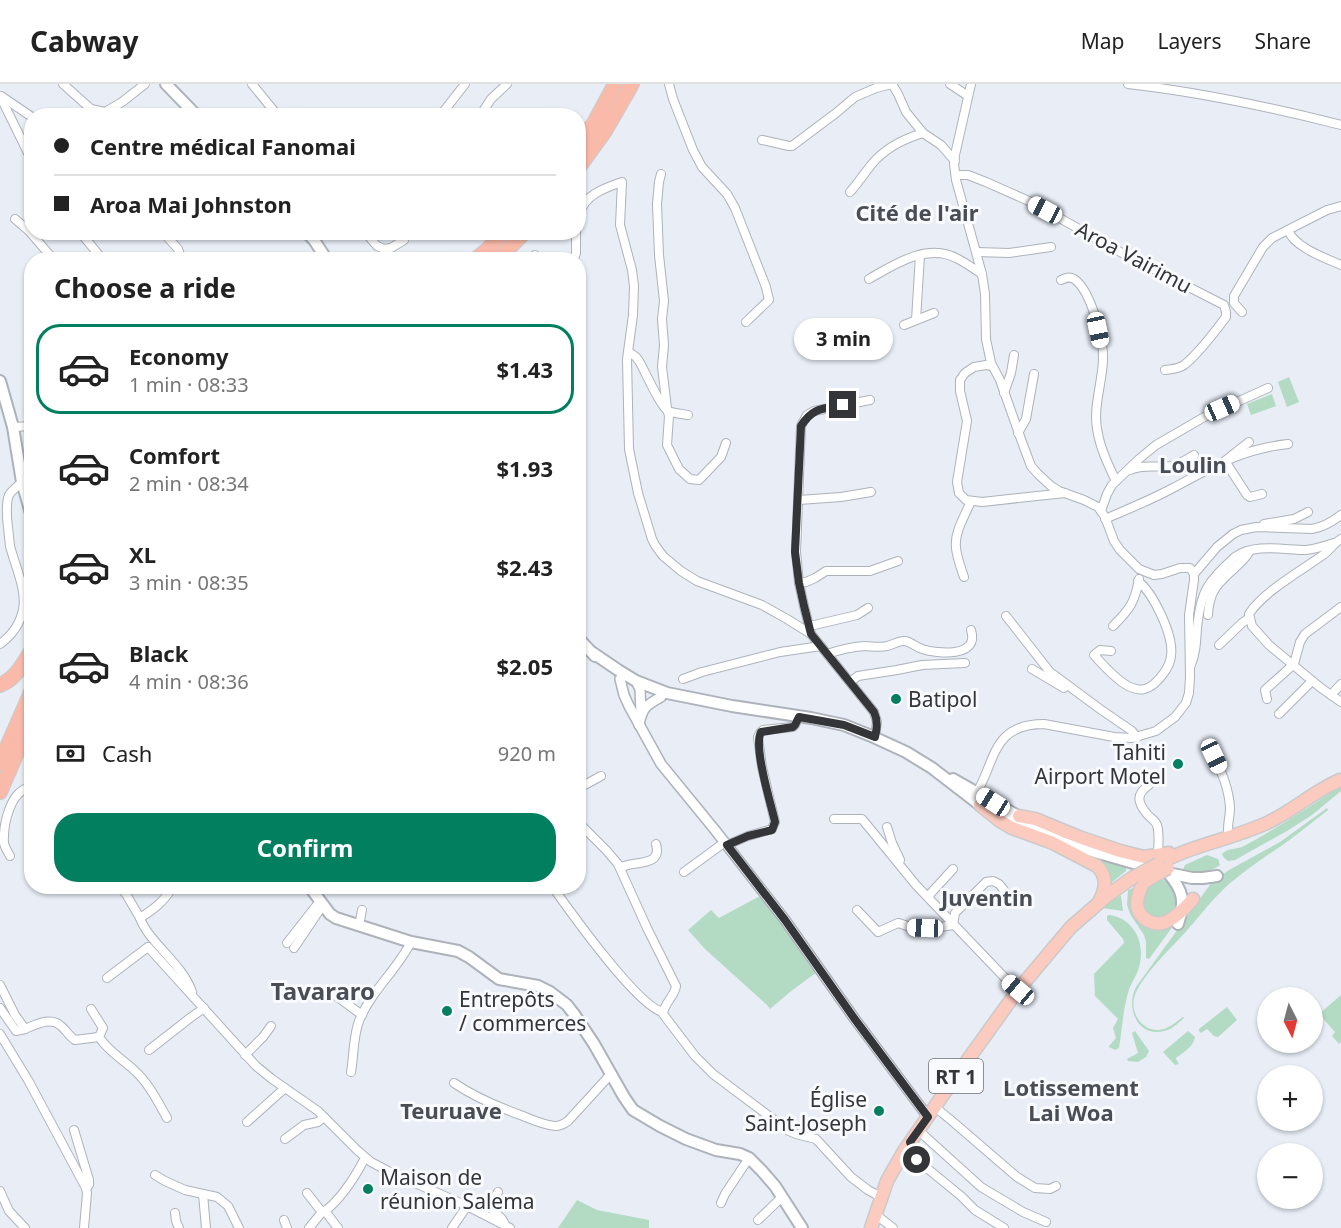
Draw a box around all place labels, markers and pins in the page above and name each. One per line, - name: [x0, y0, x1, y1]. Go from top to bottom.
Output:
- place label: Batipol: [908, 685, 977, 713]
- marker: Batipol: [889, 692, 903, 706]
- place label: Tahiti Airport Motel: [1035, 738, 1166, 790]
- marker: Tahiti Airport Motel: [1171, 757, 1185, 771]
- place label: Entrepôts / commerces: [459, 985, 586, 1037]
- marker: Entrepôts / commerces: [440, 1004, 454, 1018]
- place label: Église Saint-Joseph: [745, 1085, 867, 1137]
- marker: Église Saint-Joseph: [872, 1104, 886, 1118]
- place label: Maison de réunion Salema: [380, 1163, 535, 1215]
- marker: Maison de réunion Salema: [361, 1182, 375, 1196]

